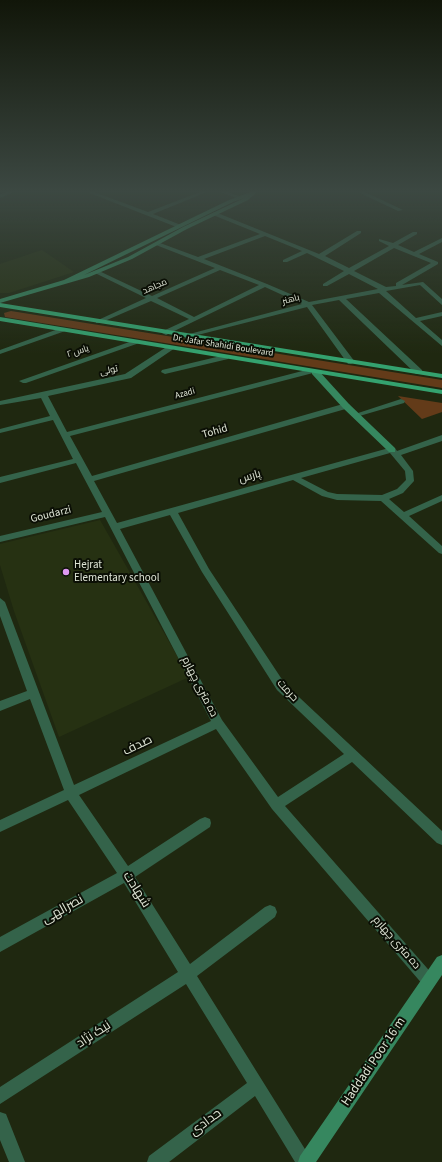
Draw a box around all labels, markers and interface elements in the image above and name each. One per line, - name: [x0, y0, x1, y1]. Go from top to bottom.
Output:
- street label: مجاهد: [141, 277, 169, 297]
- street label: باهنر: [281, 293, 301, 307]
- street label: Dr. Jafar Shahidi Boulevard: [172, 333, 274, 359]
- street label: یاس ۲: [66, 343, 90, 361]
- street label: تولی: [99, 364, 119, 378]
- street label: Azadi: [174, 386, 196, 402]
- street label: Tohid: [201, 422, 229, 442]
- street label: پارس: [237, 468, 263, 486]
- street label: Goudarzi: [29, 504, 73, 526]
- place label: Hejrat Elementary school: [74, 559, 159, 585]
- marker: Hejrat Elementary school: [61, 567, 71, 577]
- street label: ده متری چهارم: [178, 655, 220, 719]
- street label: حرمت: [274, 677, 300, 705]
- street label: صدف: [121, 732, 155, 760]
- street label: شهادت: [119, 869, 153, 911]
- street label: نصرالهی: [39, 892, 87, 928]
- street label: ده متری چهارم: [369, 914, 423, 972]
- street label: Haddadi Poor 16 m: [339, 1015, 409, 1109]
- street label: نیک نژاد: [74, 1018, 114, 1052]
- street label: حدادی: [187, 1106, 225, 1140]

